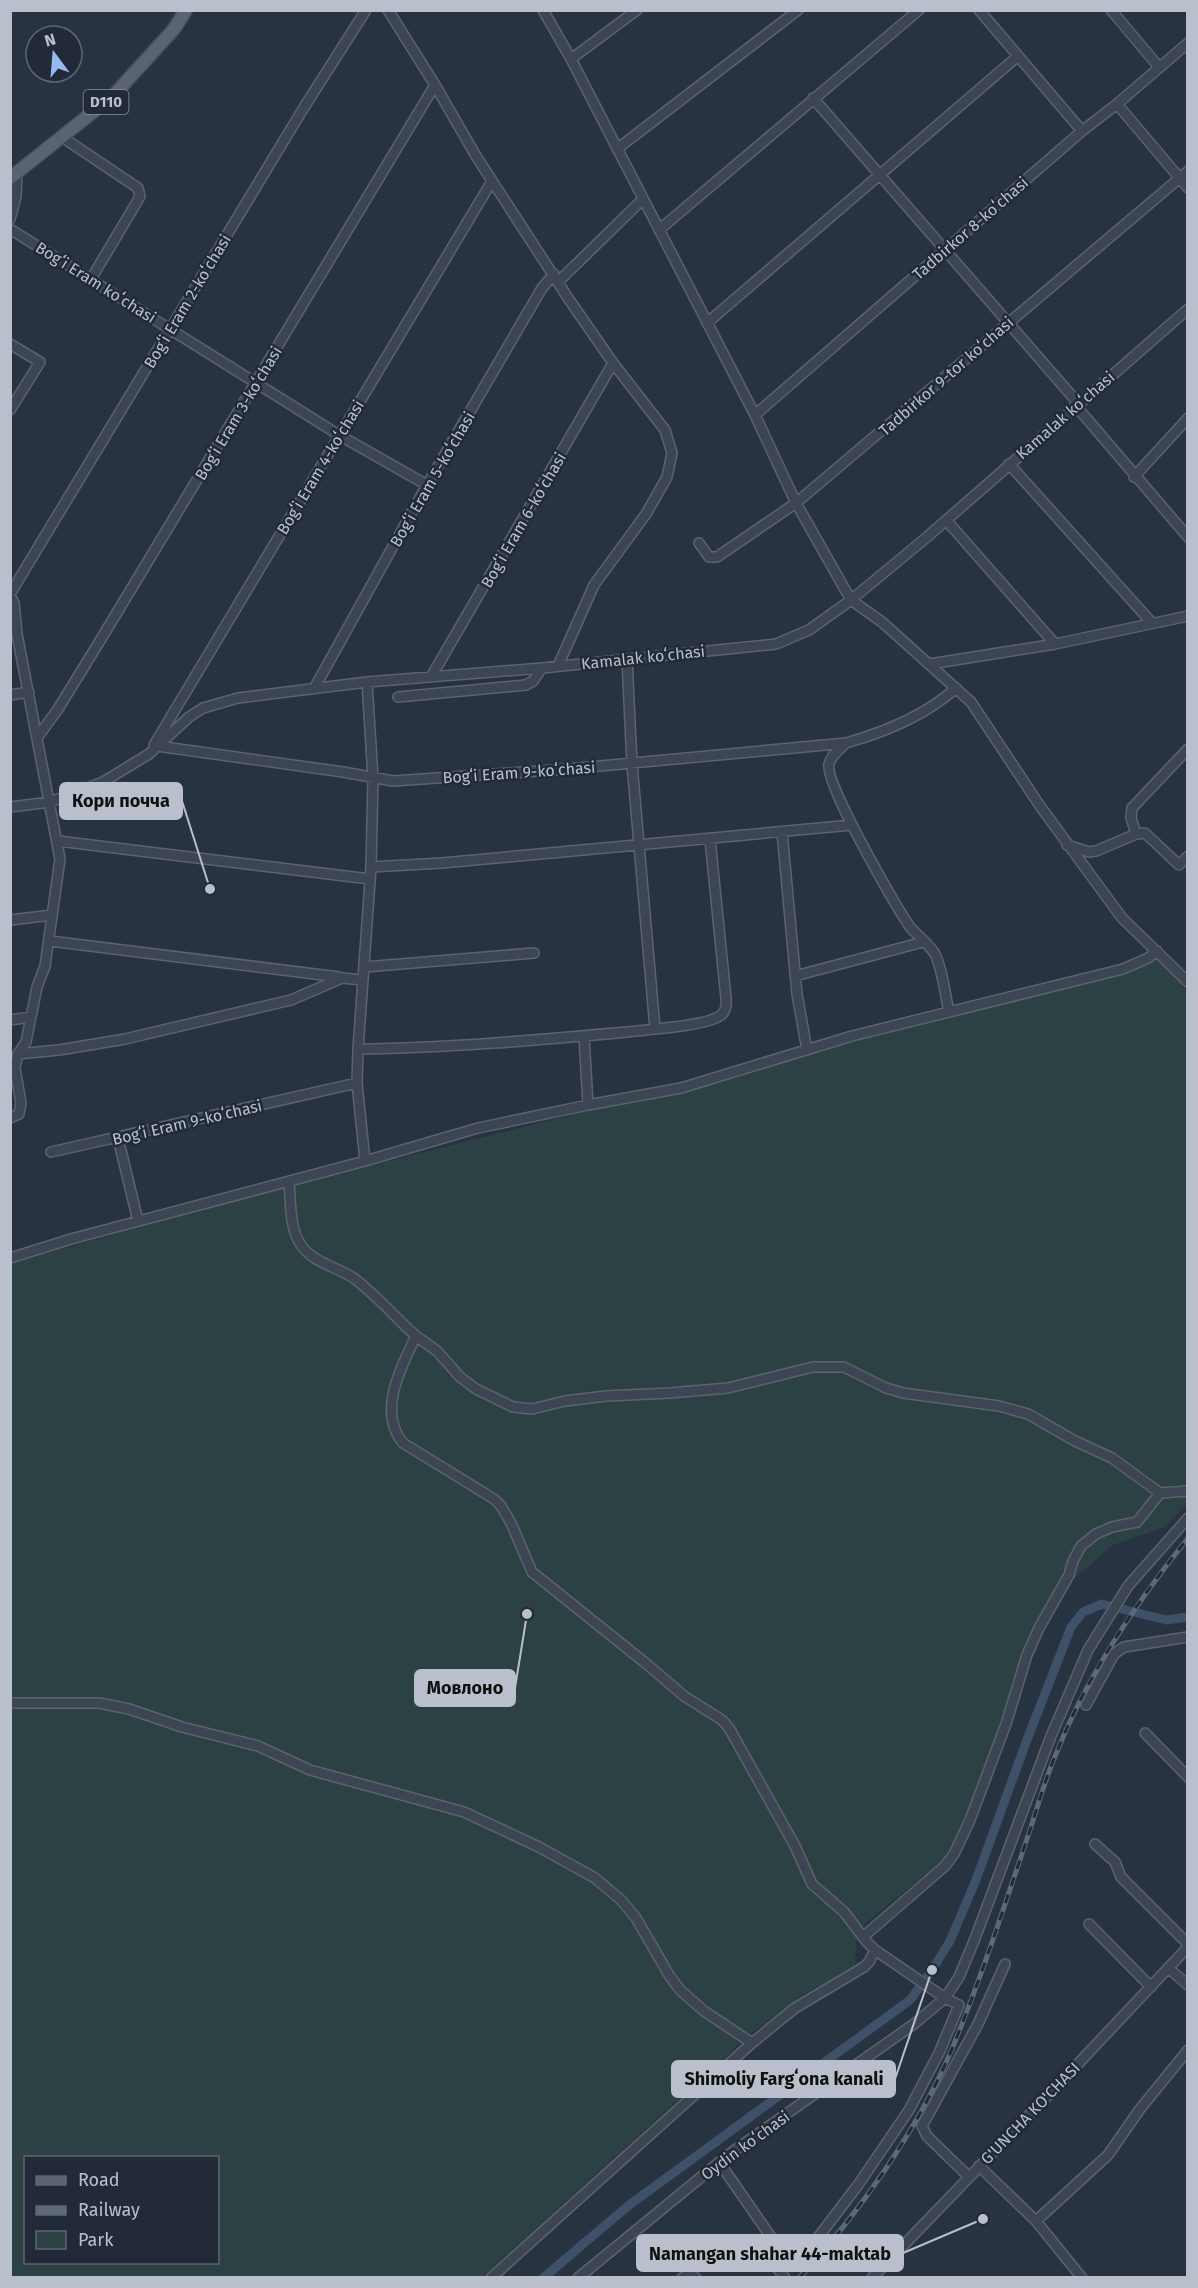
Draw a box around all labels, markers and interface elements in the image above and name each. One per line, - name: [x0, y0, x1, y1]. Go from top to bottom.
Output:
- north arrow: [24, 24, 84, 84]
- text: N: [42, 29, 58, 51]
- road number: D110: [84, 90, 128, 114]
- street label: Tadbirkor 8-koʻchasi: [909, 173, 1032, 284]
- street label: Bogʻi Eram 2-koʻchasi: [140, 231, 235, 372]
- street label: Bogʻi Eram koʻchasi: [32, 238, 159, 327]
- street label: Tadbirkor 9-tor koʻchasi: [875, 313, 1017, 440]
- street label: Bogʻi Eram 3-koʻchasi: [191, 343, 286, 484]
- street label: Kamalak koʻchasi: [1012, 367, 1118, 463]
- street label: Bogʻi Eram 4-koʻchasi: [273, 397, 368, 538]
- street label: Bogʻi Eram 5-koʻchasi: [386, 408, 479, 550]
- street label: Bogʻi Eram 6-koʻchasi: [477, 449, 570, 591]
- street label: Kamalak koʻchasi: [580, 642, 706, 673]
- street label: Bogʻi Eram 9-koʻchasi: [442, 758, 596, 787]
- callout: Кори почча: [60, 783, 182, 819]
- text: Кори почча: [72, 790, 170, 812]
- street label: Bogʻi Eram 9-koʻchasi: [110, 1096, 264, 1149]
- callout: Мовлоно: [415, 1670, 515, 1706]
- text: Мовлоно: [427, 1677, 503, 1699]
- street label: G'UNCHA KO'CHASI: [977, 2058, 1084, 2168]
- callout: Shimoliy Fargʻona kanali: [672, 2061, 895, 2097]
- text: Shimoliy Fargʻona kanali: [684, 2068, 884, 2090]
- street label: Oydin koʻchasi: [697, 2107, 793, 2184]
- legend: [24, 2156, 219, 2264]
- text: Road: [78, 2169, 120, 2191]
- text: Railway: [78, 2199, 140, 2221]
- text: Park: [78, 2229, 114, 2251]
- callout: Namangan shahar 44-maktab: [637, 2235, 903, 2271]
- text: Namangan shahar 44-maktab: [649, 2243, 891, 2265]

